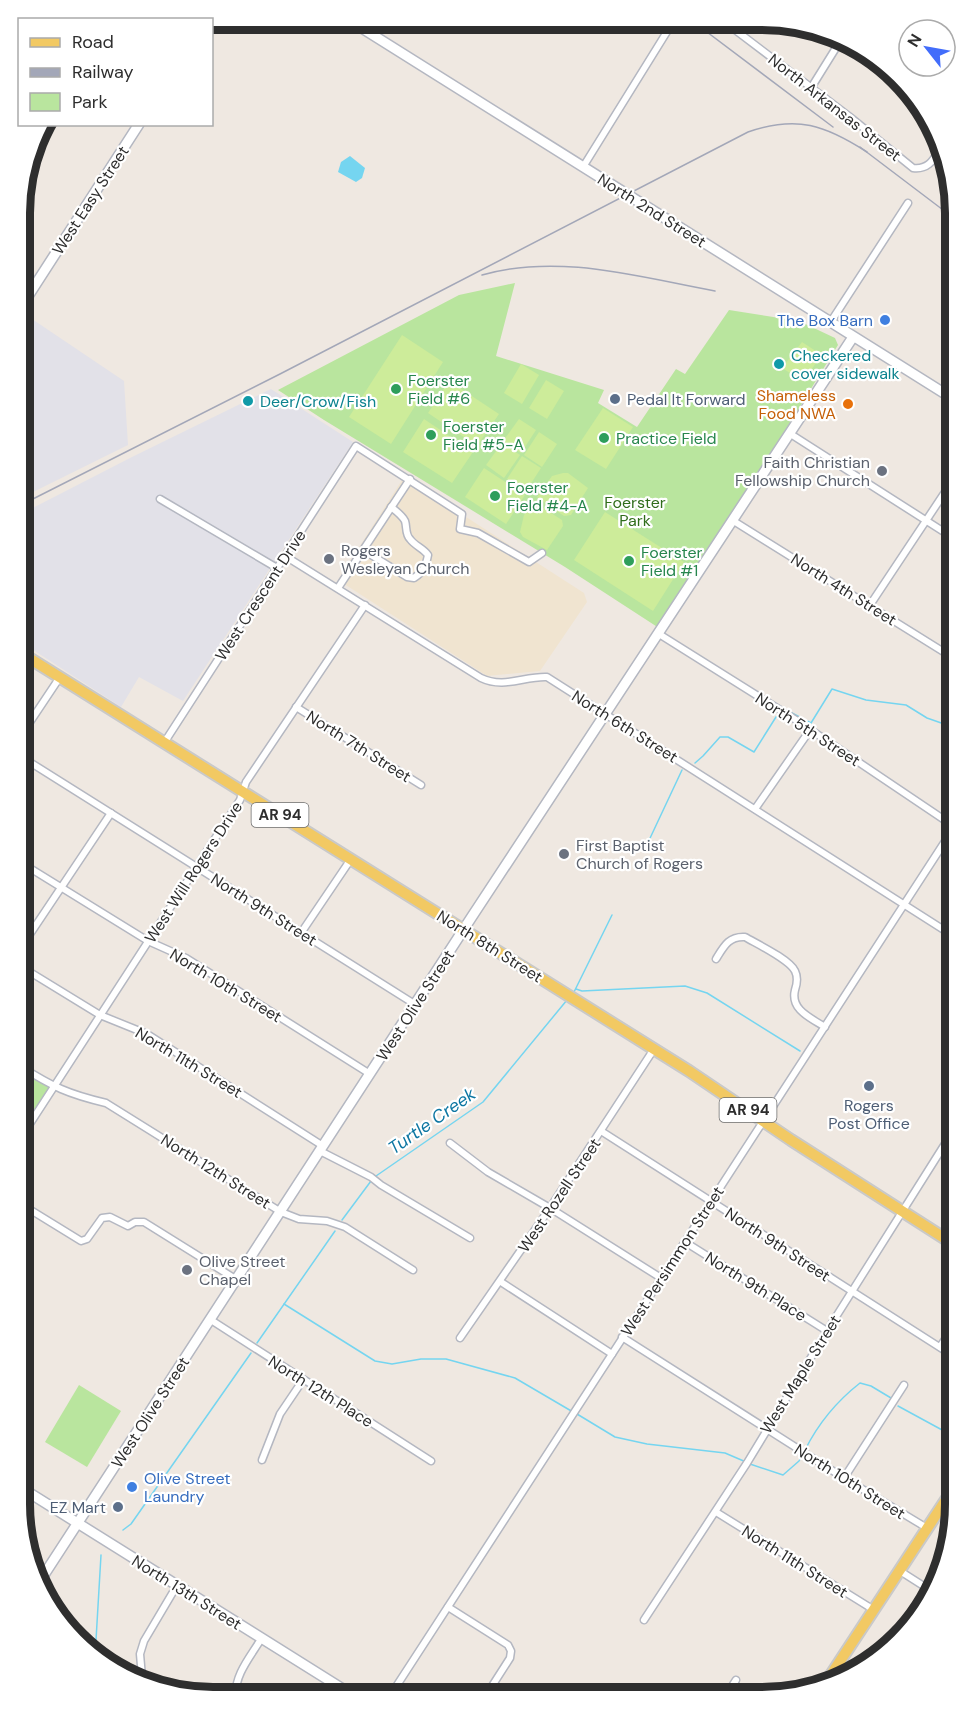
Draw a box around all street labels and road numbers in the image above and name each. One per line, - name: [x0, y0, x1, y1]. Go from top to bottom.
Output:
- street label: North Arkansas Street: [764, 49, 905, 166]
- street label: West Easy Street: [47, 142, 134, 259]
- street label: North 2nd Street: [593, 169, 710, 252]
- street label: West Crescent Drive: [210, 526, 311, 665]
- street label: North 4th Street: [787, 548, 901, 630]
- street label: North 6th Street: [568, 685, 682, 767]
- street label: North 5th Street: [751, 688, 864, 771]
- street label: North 7th Street: [302, 706, 415, 787]
- street label: West Will Rogers Drive: [140, 798, 247, 947]
- road number: AR 94: [252, 803, 308, 827]
- street label: North 9th Street: [207, 868, 321, 950]
- street label: North 8th Street: [433, 905, 547, 987]
- street label: North 10th Street: [166, 944, 286, 1027]
- street label: West Olive Street: [372, 946, 459, 1065]
- street label: North 11th Street: [131, 1022, 246, 1103]
- road number: AR 94: [720, 1098, 777, 1122]
- street label: North 12th Street: [157, 1129, 275, 1214]
- street label: West Rozell Street: [513, 1134, 605, 1257]
- street label: West Persimmon Street: [616, 1182, 729, 1340]
- street label: North 9th Street: [721, 1203, 834, 1286]
- street label: North 9th Place: [701, 1247, 810, 1326]
- street label: West Maple Street: [755, 1311, 845, 1438]
- street label: North 12th Place: [264, 1351, 377, 1432]
- street label: West Olive Street: [107, 1353, 194, 1472]
- street label: North 10th Street: [790, 1439, 909, 1524]
- street label: North 11th Street: [738, 1520, 852, 1602]
- street label: North 13th Street: [128, 1550, 246, 1635]

